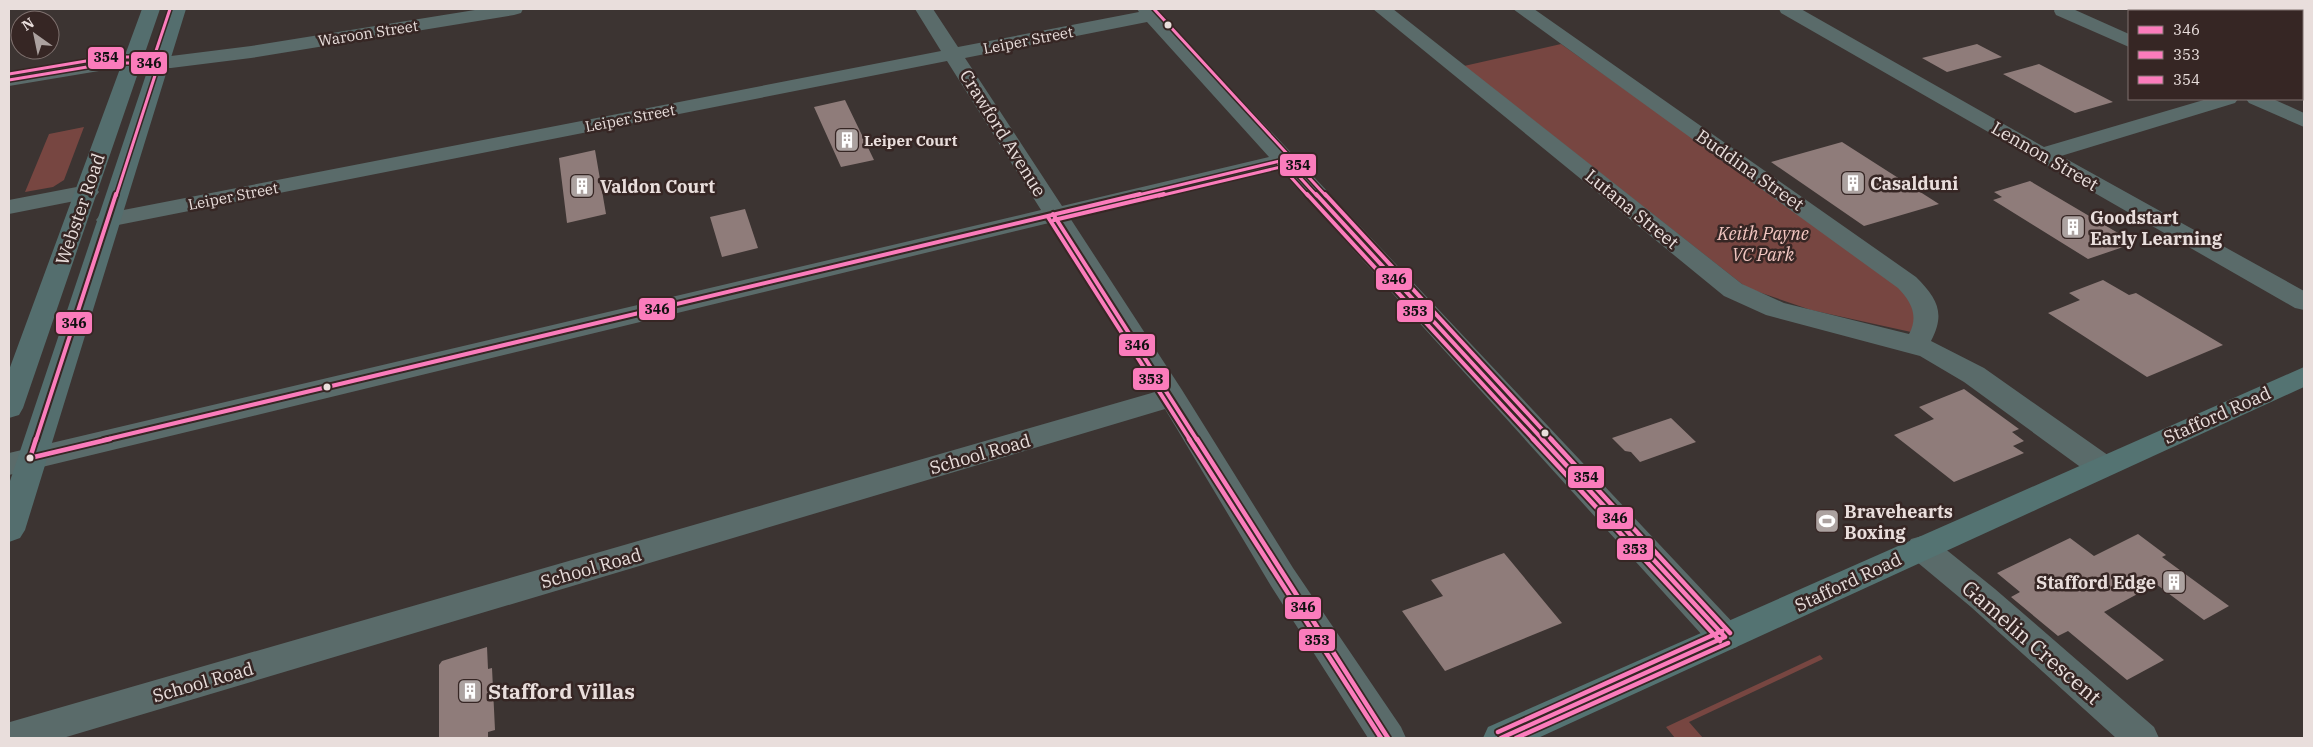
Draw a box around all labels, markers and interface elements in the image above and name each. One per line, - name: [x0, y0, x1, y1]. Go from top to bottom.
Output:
- north arrow: [10, 10, 60, 60]
- legend: [2128, 10, 2303, 100]
- text: N: [18, 14, 37, 35]
- street label: Waroon Street: [317, 16, 419, 50]
- unlabelled marker: [1163, 20, 1173, 30]
- text: 346: [2173, 20, 2200, 39]
- street label: Leiper Street: [981, 22, 1075, 58]
- text: 353: [2173, 45, 2200, 64]
- line badge: 354: [87, 46, 125, 70]
- text: 354: [93, 48, 119, 66]
- line badge: 346: [130, 51, 168, 75]
- text: 346: [136, 54, 162, 72]
- street label: Crawford Avenue: [955, 65, 1051, 201]
- text: 354: [2173, 70, 2200, 89]
- street label: Leiper Street: [583, 100, 677, 136]
- street label: Lennon Street: [1987, 116, 2103, 196]
- street label: Buddina Street: [1692, 124, 1808, 216]
- building icon: Leiper Court: [834, 127, 860, 153]
- place label: Leiper Court: [864, 131, 958, 150]
- street label: Webster Road: [50, 150, 110, 268]
- line badge: 354: [1279, 153, 1317, 177]
- text: 354: [1285, 156, 1311, 174]
- street label: Lutana Street: [1581, 164, 1683, 254]
- building icon: Casalduni: [1840, 170, 1866, 196]
- place label: Casalduni: [1870, 172, 1958, 195]
- building icon: Valdon Court: [569, 173, 595, 199]
- place label: Valdon Court: [600, 175, 715, 198]
- street label: Leiper Street: [186, 178, 280, 214]
- place label: Goodstart Early Learning: [2090, 206, 2223, 250]
- building icon: Goodstart Early Learning: [2060, 214, 2086, 240]
- park label: Keith Payne VC Park: [1716, 222, 1809, 266]
- line badge: 346: [1375, 267, 1413, 291]
- text: 346: [1381, 270, 1407, 288]
- line badge: 346: [638, 297, 676, 321]
- line badge: 353: [1396, 299, 1434, 323]
- text: 346: [644, 300, 670, 318]
- text: 353: [1402, 302, 1428, 320]
- line badge: 346: [55, 311, 93, 335]
- text: 346: [61, 314, 87, 332]
- line badge: 346: [1118, 333, 1156, 357]
- text: 346: [1124, 336, 1150, 354]
- line badge: 353: [1132, 367, 1170, 391]
- text: 353: [1138, 370, 1164, 388]
- street label: Stafford Road: [2160, 381, 2274, 449]
- unlabelled marker: [322, 382, 332, 392]
- unlabelled marker: [1540, 428, 1550, 438]
- street label: School Road: [927, 429, 1033, 479]
- unlabelled marker: [25, 453, 35, 463]
- line badge: 354: [1567, 465, 1605, 489]
- text: 354: [1573, 468, 1599, 486]
- place label: Bravehearts Boxing: [1844, 500, 1953, 544]
- line badge: 346: [1596, 506, 1634, 530]
- sports icon: Bravehearts Boxing: [1814, 508, 1840, 534]
- text: 346: [1602, 509, 1628, 527]
- line badge: 353: [1616, 537, 1654, 561]
- text: 353: [1622, 540, 1648, 558]
- street label: School Road: [538, 543, 644, 593]
- street label: Stafford Road: [1791, 547, 1905, 617]
- building icon: Stafford Edge: [2161, 569, 2187, 595]
- place label: Stafford Edge: [2036, 571, 2156, 594]
- street label: Gamelin Crescent: [1956, 574, 2108, 710]
- line badge: 346: [1284, 596, 1322, 620]
- text: 346: [1290, 598, 1316, 616]
- line badge: 353: [1298, 628, 1336, 652]
- text: 353: [1304, 631, 1330, 649]
- street label: School Road: [150, 657, 256, 707]
- place label: Stafford Villas: [488, 677, 635, 705]
- building icon: Stafford Villas: [457, 678, 483, 704]

